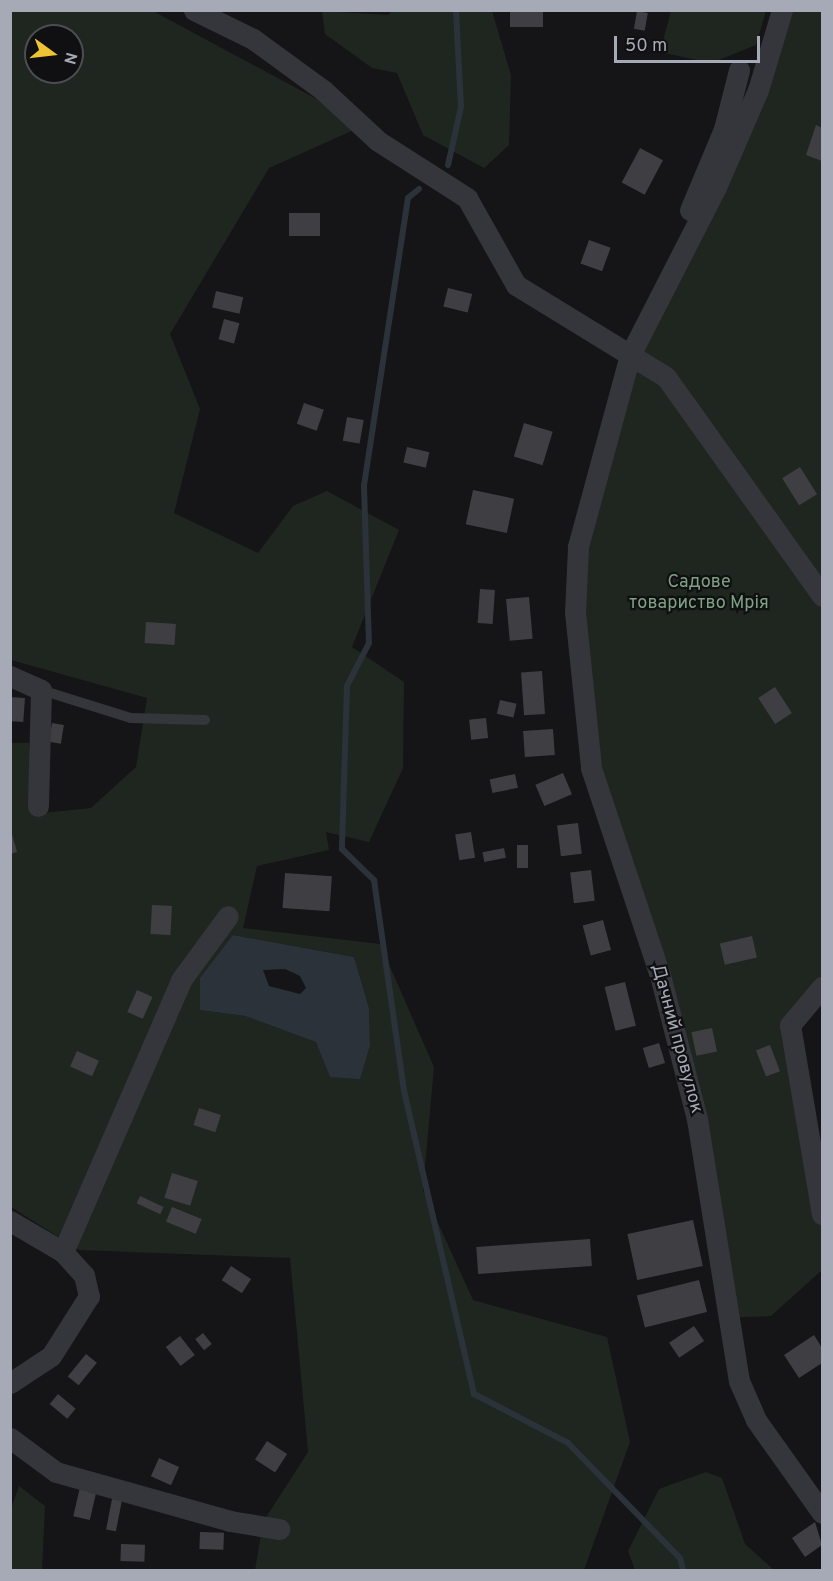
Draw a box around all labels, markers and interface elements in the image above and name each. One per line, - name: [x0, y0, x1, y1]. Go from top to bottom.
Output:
- north arrow: [24, 24, 84, 84]
- scale bar: [617, 24, 762, 62]
- text: 50 m: [625, 35, 667, 58]
- text: N: [58, 50, 81, 66]
- park label: Садове товариство Мрія: [629, 573, 769, 616]
- street label: Дачний провулок: [646, 962, 706, 1116]

